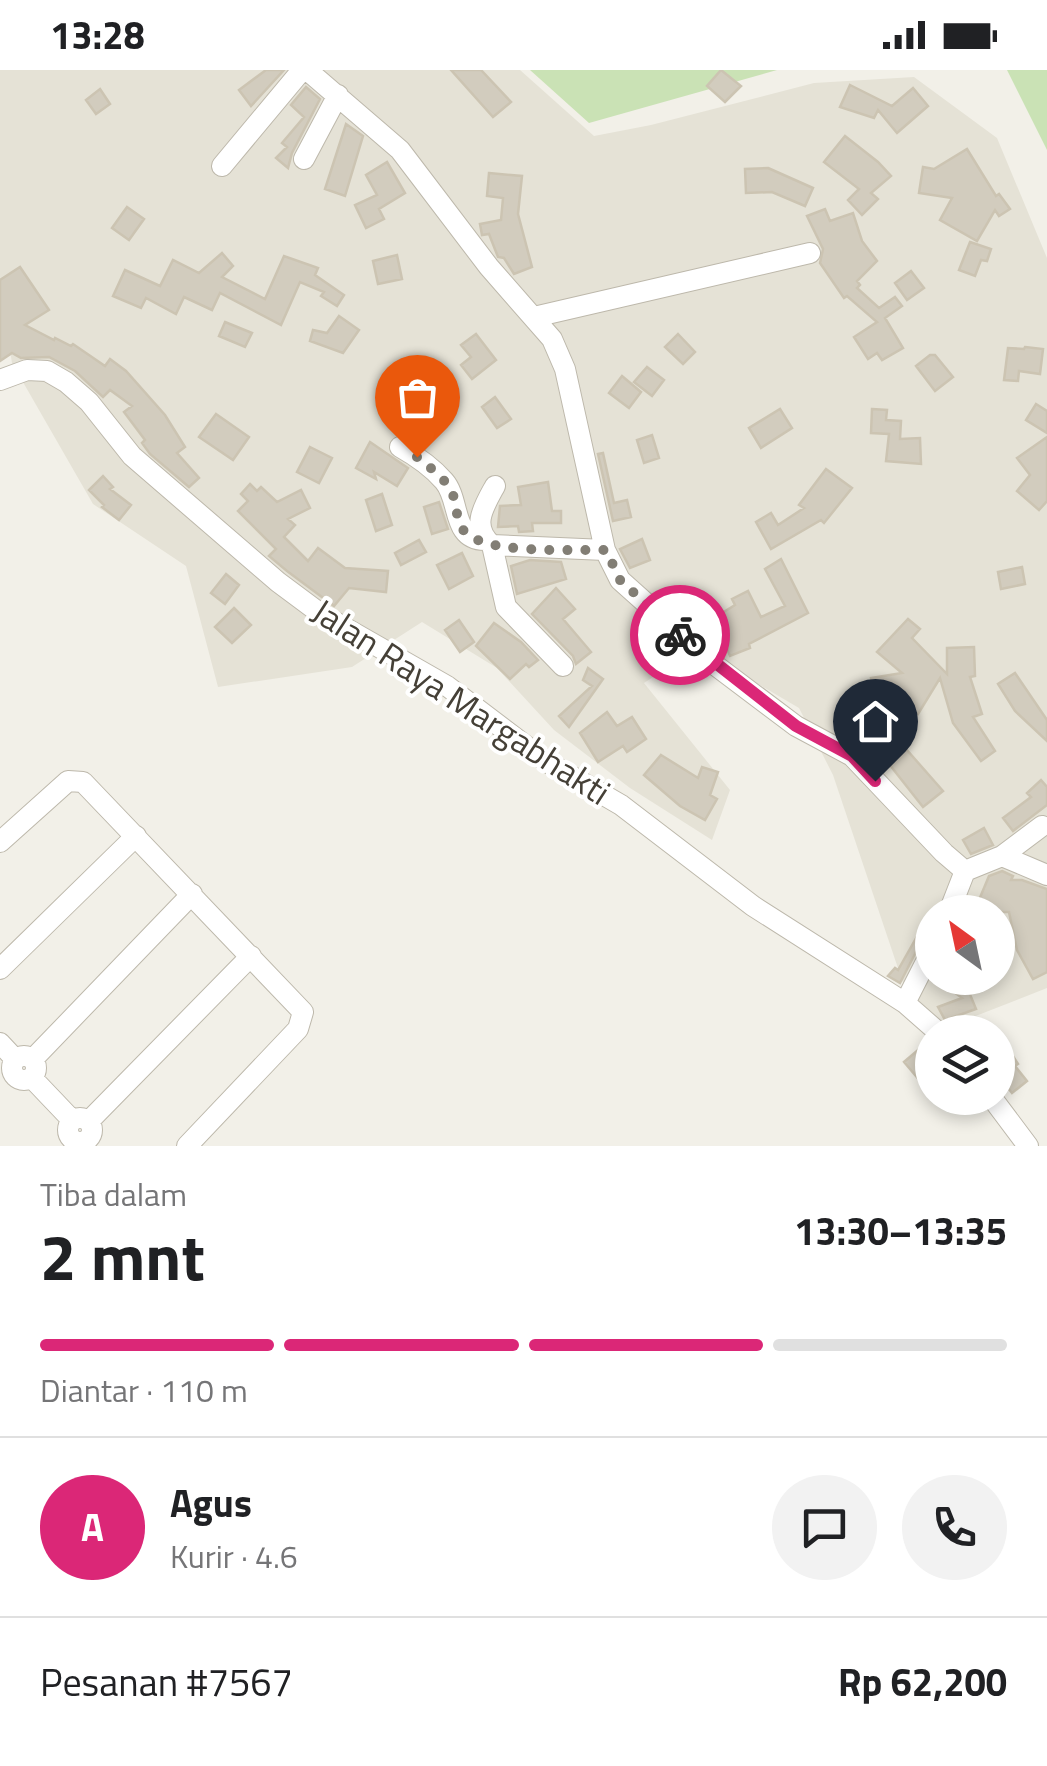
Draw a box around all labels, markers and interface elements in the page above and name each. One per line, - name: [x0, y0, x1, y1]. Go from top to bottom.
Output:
- text: 13:28: [50, 6, 145, 64]
- pin: [375, 355, 460, 458]
- icon: bag: [390, 370, 445, 425]
- street label: Jalan Raya Margabhakti: [302, 584, 621, 818]
- courier: [630, 585, 730, 685]
- icon: bike: [653, 608, 708, 663]
- pin: [833, 679, 918, 782]
- icon: home: [848, 694, 903, 749]
- north arrow: [915, 895, 1015, 995]
- map controls: [915, 895, 1015, 1115]
- button: layers: [915, 1015, 1015, 1115]
- text: Tiba dalam: [40, 1170, 187, 1218]
- text: 13:30–13:35: [794, 1202, 1007, 1260]
- text: 2 mnt: [40, 1206, 205, 1305]
- text: Diantar · 110 m: [40, 1366, 248, 1414]
- text: Agus: [170, 1474, 252, 1532]
- button: chat: [772, 1475, 877, 1580]
- button: phone: [902, 1475, 1007, 1580]
- text: A: [81, 1498, 104, 1556]
- text: Kurir · 4.6: [170, 1532, 298, 1580]
- text: Pesanan #7567: [40, 1653, 293, 1711]
- text: Rp 62,200: [838, 1653, 1007, 1711]

